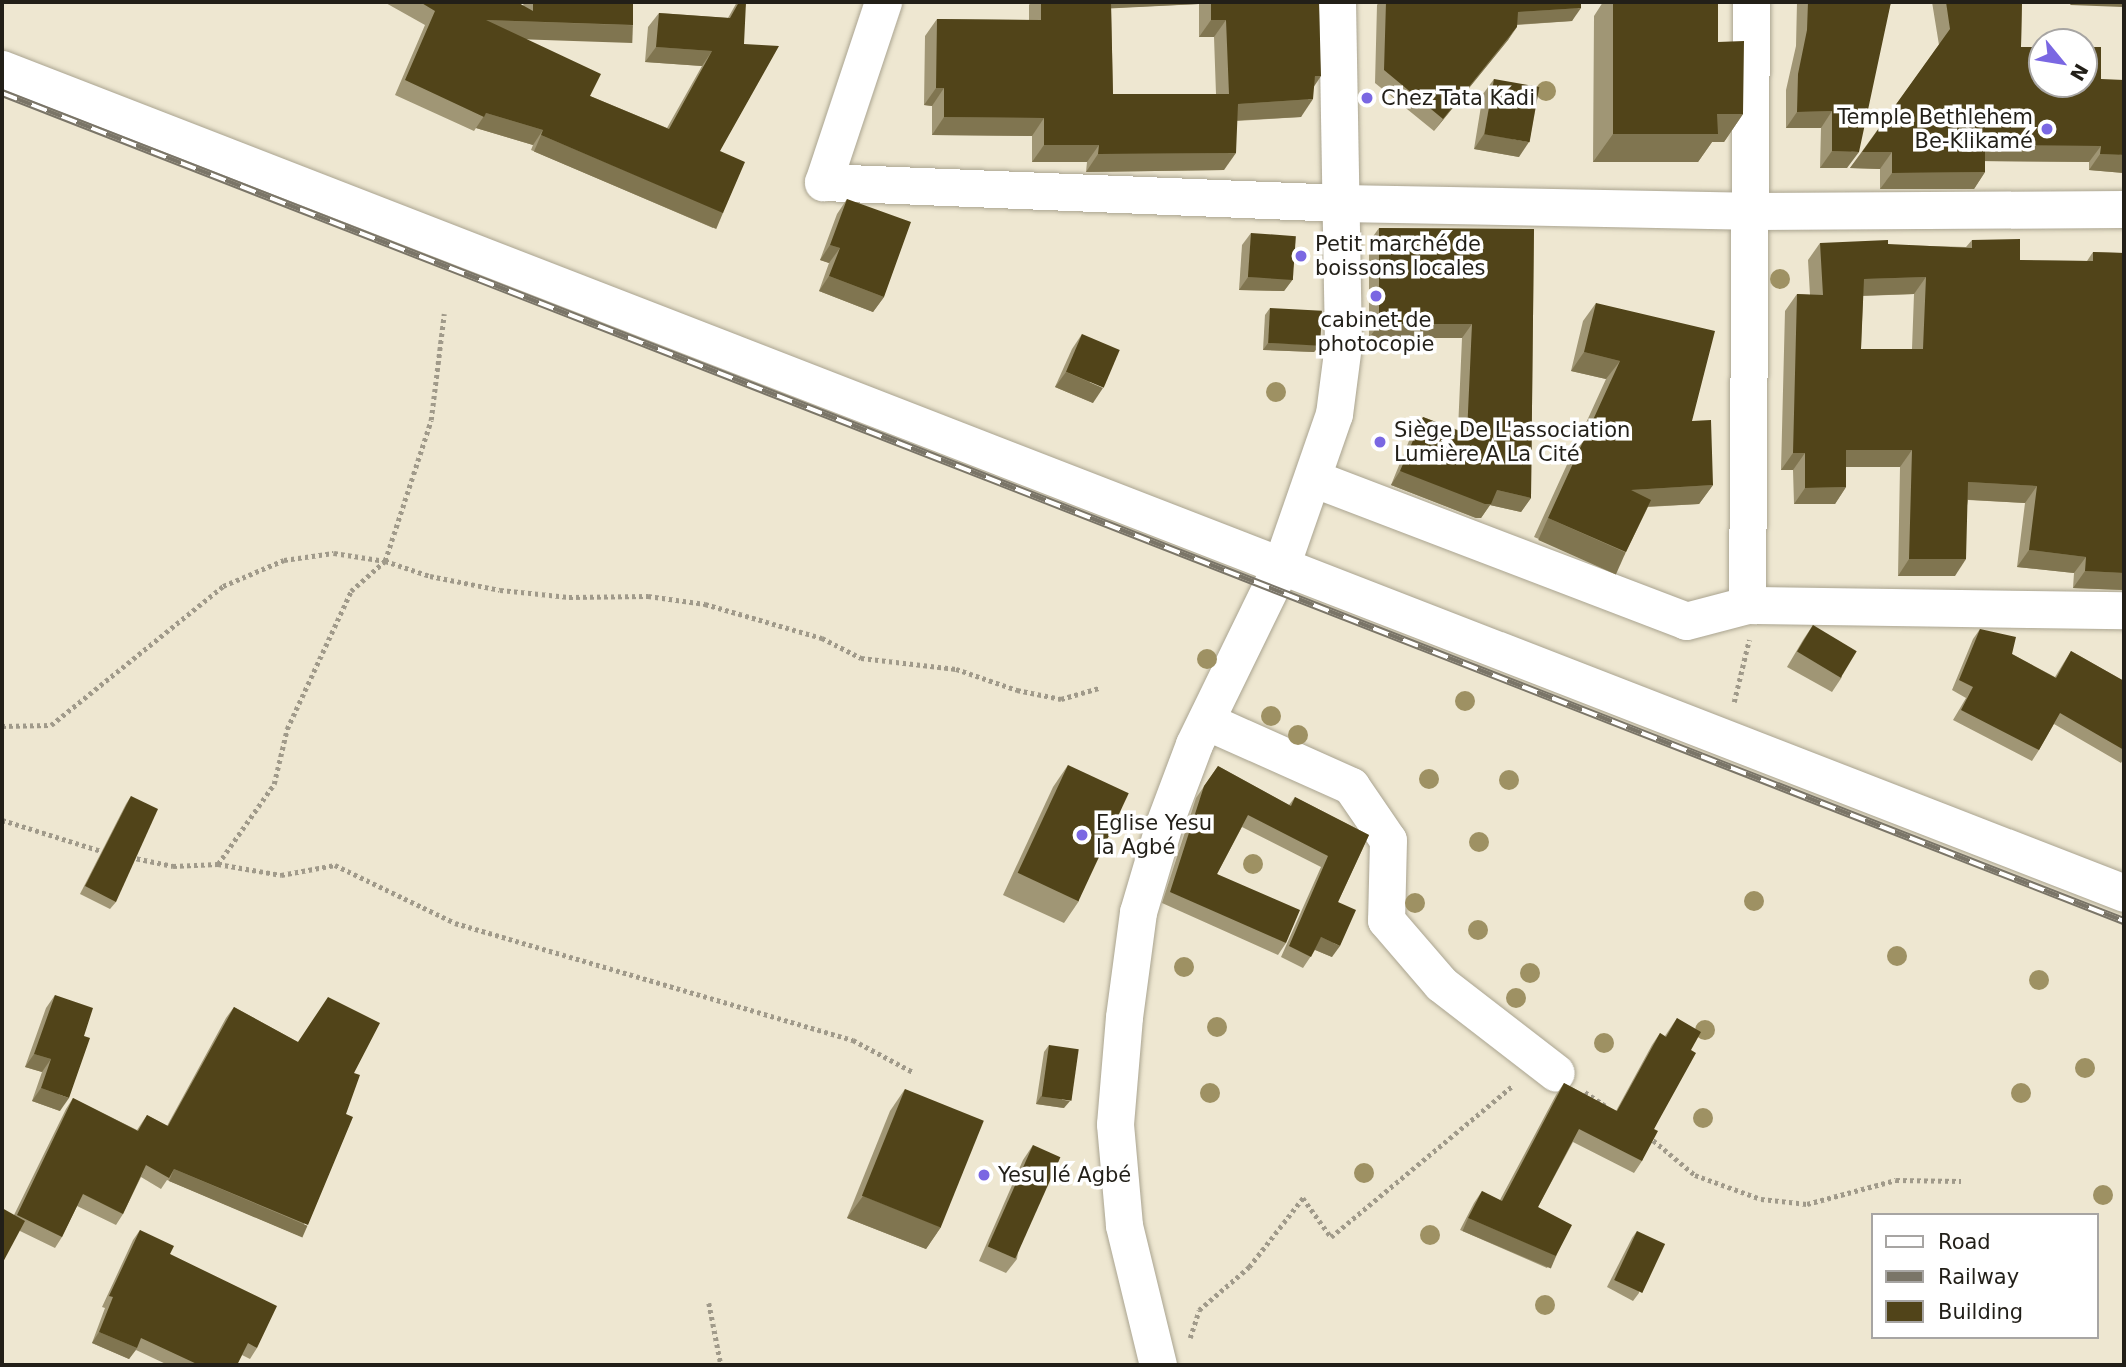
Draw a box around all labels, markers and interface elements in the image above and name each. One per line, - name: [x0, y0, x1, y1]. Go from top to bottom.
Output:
- north arrow: [2028, 28, 2098, 98]
- text: N: [2066, 60, 2093, 85]
- place label: Chez Tata Kadi: [1381, 85, 1535, 111]
- marker: Chez Tata Kadi: [1359, 90, 1375, 106]
- place label: Temple Bethlehem Be-Klikamé: [1837, 104, 2033, 154]
- marker: Temple Bethlehem Be-Klikamé: [2039, 121, 2055, 137]
- place label: Petit marché de boissons locales: [1315, 231, 1485, 281]
- marker: Petit marché de boissons locales: [1293, 248, 1309, 264]
- marker: cabinet de photocopie: [1368, 288, 1384, 304]
- place label: cabinet de photocopie: [1317, 307, 1435, 357]
- place label: Siège De L'association Lumière A La Cité: [1394, 417, 1630, 467]
- marker: Siège De L'association Lumière A La Cité: [1372, 434, 1388, 450]
- place label: Eglise Yesu la Agbé: [1096, 810, 1212, 860]
- marker: Eglise Yesu la Agbé: [1074, 827, 1090, 843]
- place label: Yesu lé Agbé: [998, 1162, 1131, 1188]
- marker: Yesu lé Agbé: [976, 1167, 992, 1183]
- legend: [1870, 1213, 2098, 1339]
- text: Road: [1938, 1230, 1991, 1254]
- text: Railway: [1938, 1265, 2019, 1289]
- text: Building: [1938, 1300, 2023, 1324]

